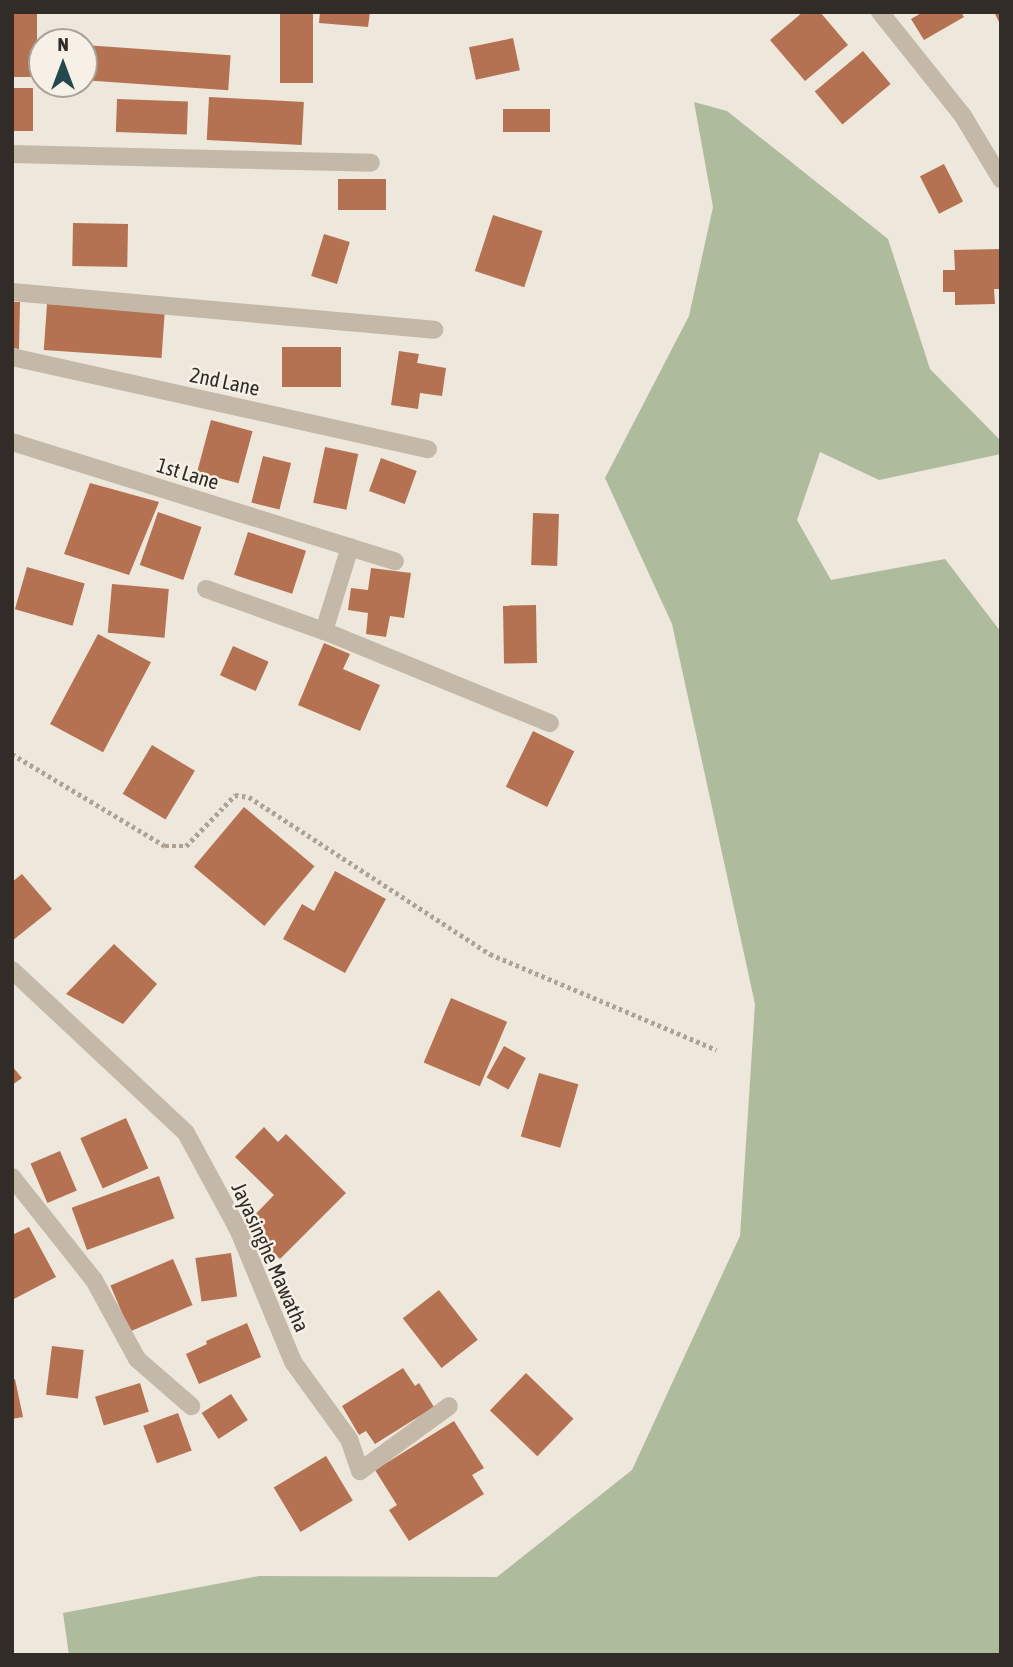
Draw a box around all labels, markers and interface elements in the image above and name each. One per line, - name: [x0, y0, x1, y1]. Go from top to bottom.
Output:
- north arrow: [28, 28, 98, 98]
- text: N: [57, 33, 69, 55]
- street label: 2nd Lane: [188, 361, 262, 401]
- street label: 1st Lane: [154, 452, 222, 494]
- street label: Jayasinghe Mawatha: [227, 1178, 315, 1336]

